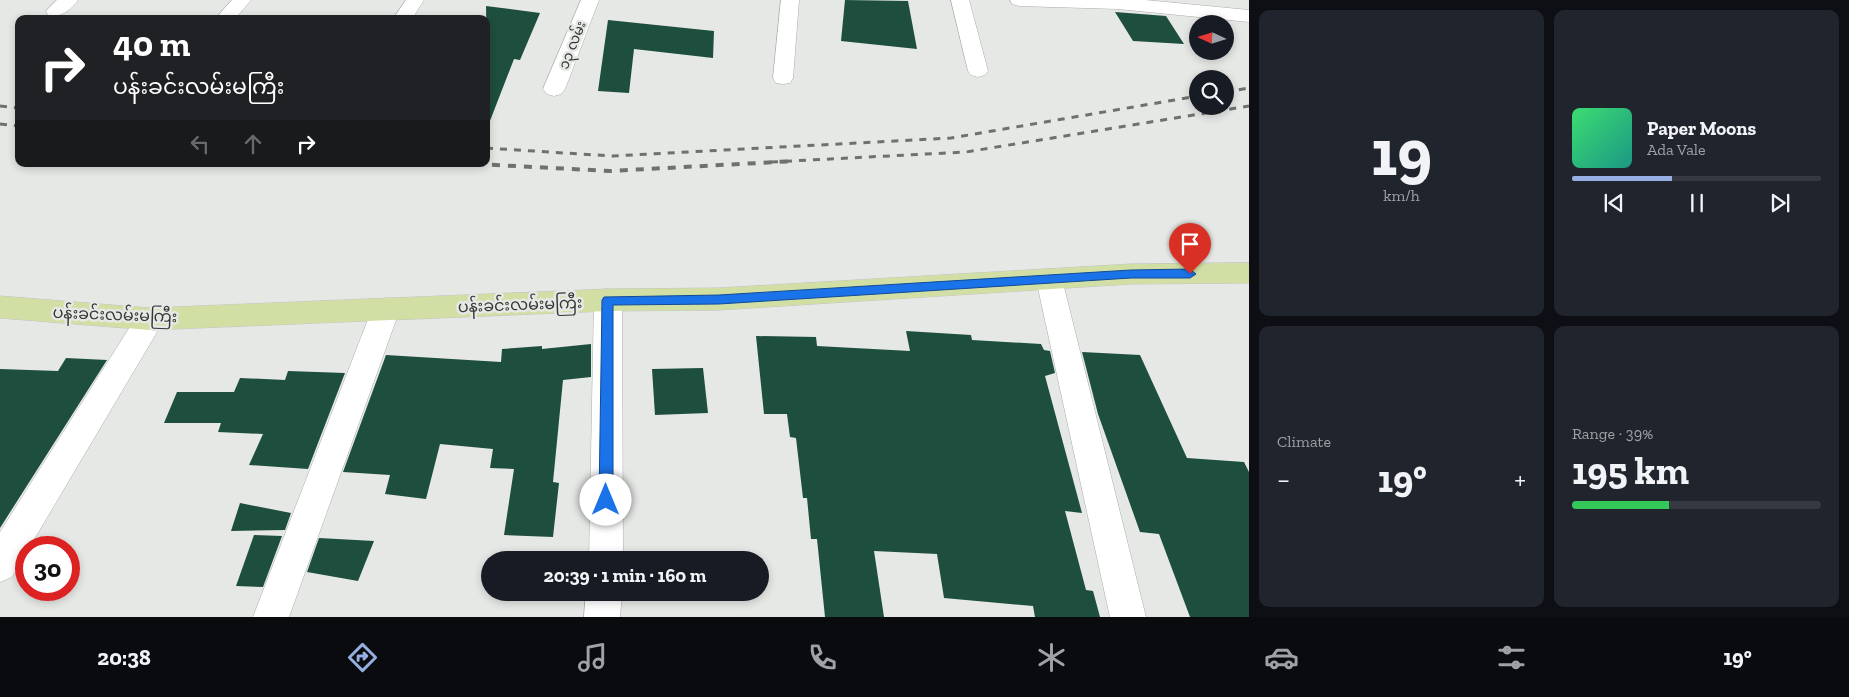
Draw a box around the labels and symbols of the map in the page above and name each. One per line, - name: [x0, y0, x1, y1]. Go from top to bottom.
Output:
- north arrow: [1189, 15, 1234, 60]
- street label: ၁၃ လမ်း: [553, 18, 593, 73]
- pin: [1169, 223, 1211, 274]
- street label: ပန်းခင်းလမ်းမကြီး: [457, 291, 583, 320]
- street label: ပန်းခင်းလမ်းမကြီး: [52, 301, 178, 330]
- position arrow: [579, 473, 631, 525]
- speed limit sign: 30: [15, 536, 80, 601]

